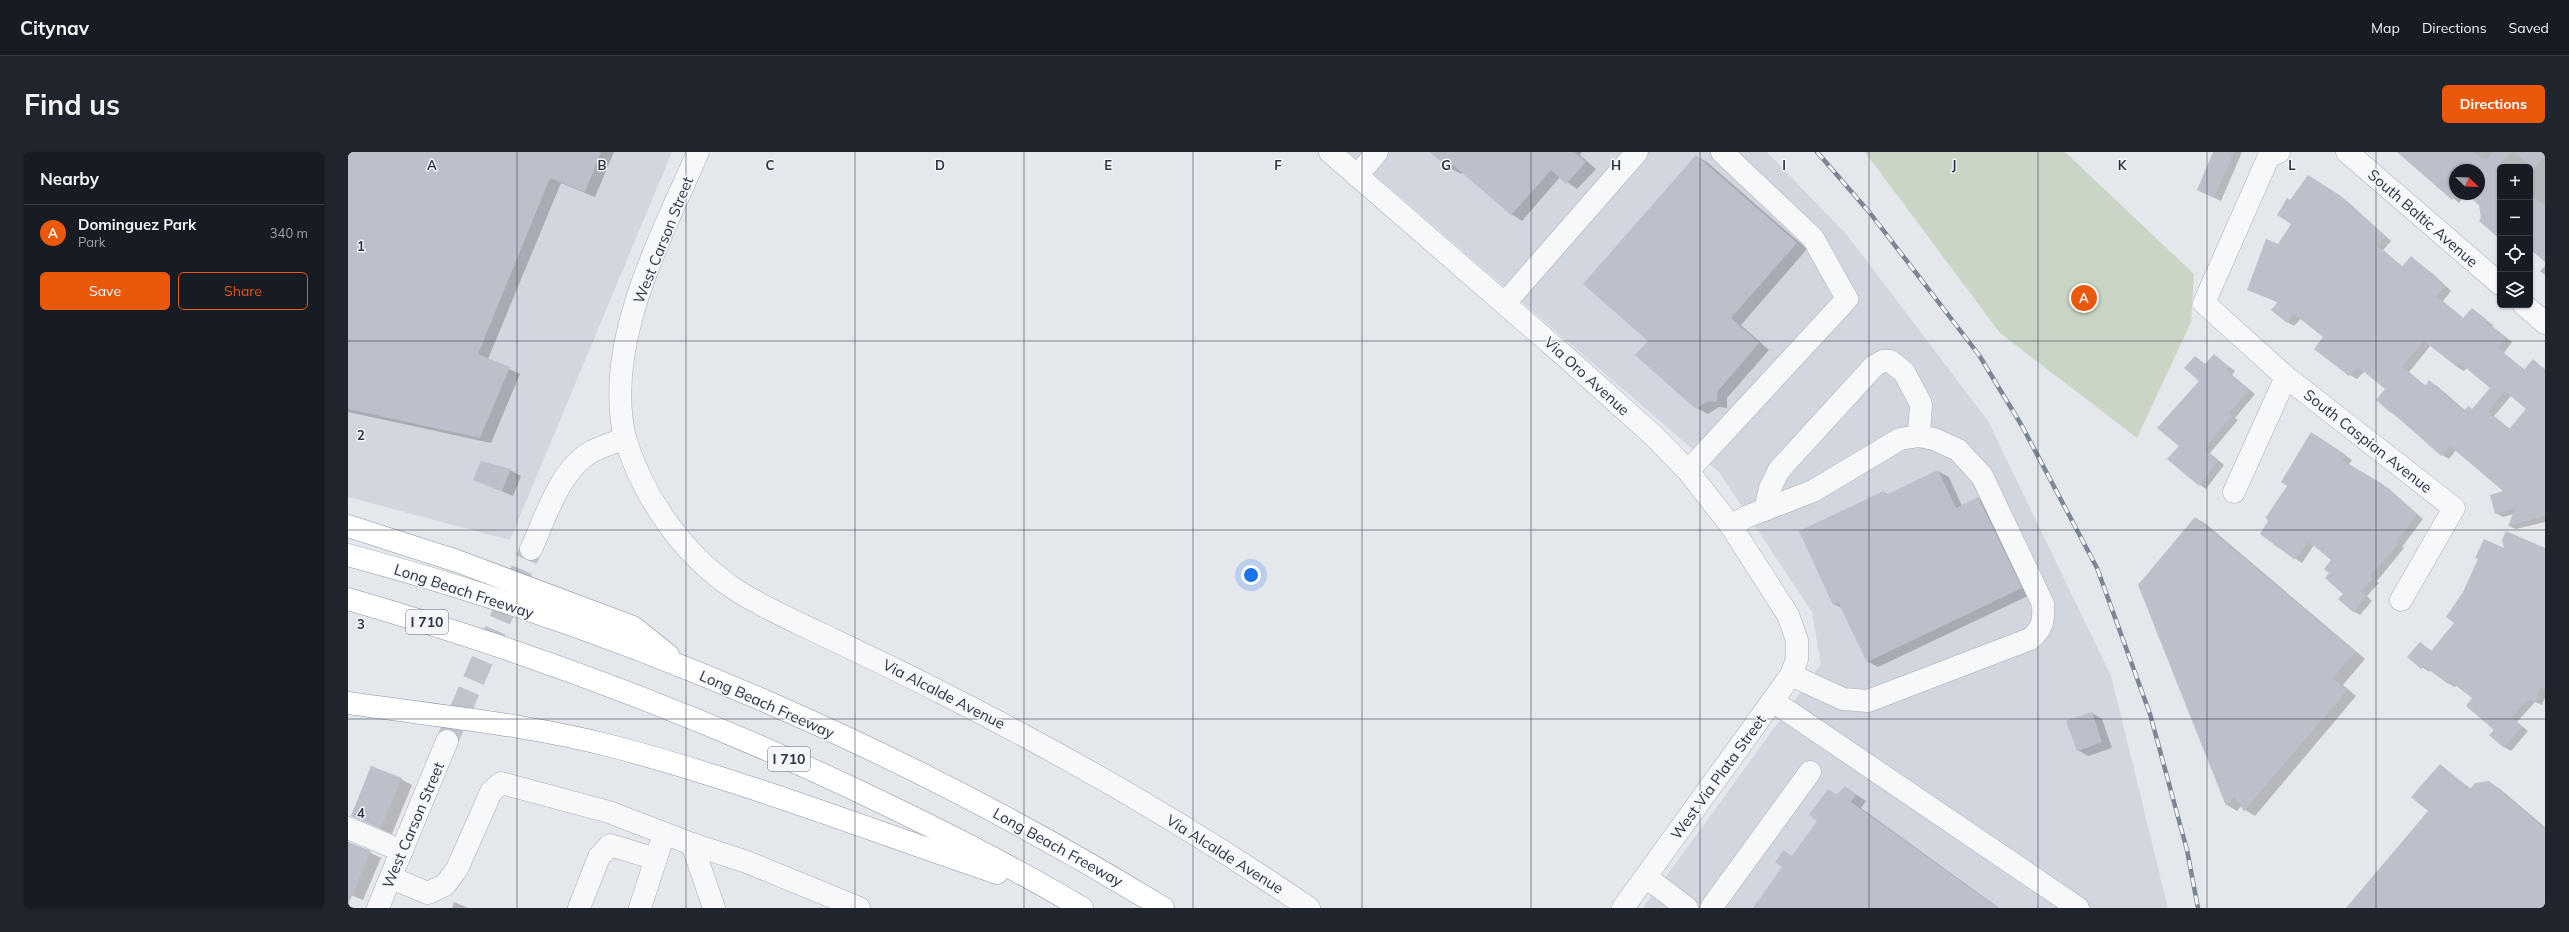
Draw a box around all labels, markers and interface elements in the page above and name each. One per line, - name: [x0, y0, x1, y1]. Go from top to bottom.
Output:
- text: Citynav: [20, 16, 89, 40]
- text: Map: [2371, 19, 2400, 37]
- text: Directions: [2422, 19, 2487, 37]
- text: Saved: [2509, 19, 2549, 37]
- button: Directions: [2442, 85, 2545, 123]
- text: Find us: [24, 87, 120, 122]
- text: A: [427, 157, 437, 173]
- text: B: [598, 157, 607, 173]
- text: C: [766, 157, 775, 173]
- text: D: [935, 157, 945, 173]
- text: E: [1104, 157, 1112, 173]
- text: F: [1274, 157, 1282, 173]
- text: G: [1441, 157, 1451, 173]
- text: H: [1611, 157, 1621, 173]
- text: I: [1782, 157, 1786, 173]
- text: J: [1952, 157, 1956, 173]
- text: K: [2118, 157, 2128, 173]
- text: L: [2288, 157, 2296, 173]
- north arrow: [2449, 164, 2485, 200]
- map controls: [2497, 164, 2533, 308]
- button: +: [2497, 164, 2533, 200]
- street label: South Baltic Avenue: [2364, 165, 2482, 271]
- text: Nearby: [40, 168, 99, 189]
- street label: West Carson Street: [629, 174, 697, 306]
- button: −: [2497, 200, 2533, 236]
- text: Dominguez Park: [78, 215, 196, 234]
- text: A: [48, 225, 58, 241]
- text: 340 m: [270, 225, 308, 241]
- text: Park: [78, 234, 105, 250]
- button: locate: [2497, 236, 2533, 272]
- text: 1: [357, 238, 365, 254]
- button: Save: [40, 272, 170, 310]
- button: Share: [178, 272, 308, 310]
- button: layers: [2497, 272, 2533, 308]
- pin: A: [2071, 283, 2097, 313]
- street label: Via Oro Avenue: [1540, 333, 1634, 419]
- street label: South Caspian Avenue: [2300, 385, 2436, 497]
- text: 2: [357, 427, 365, 443]
- street label: Long Beach Freeway: [392, 559, 536, 623]
- your location: [1241, 565, 1261, 585]
- road number: I 710: [406, 610, 448, 634]
- text: 3: [357, 616, 365, 632]
- street label: Via Alcalde Avenue: [880, 655, 1008, 733]
- street label: Long Beach Freeway: [697, 666, 837, 742]
- street label: West Via Plata Street: [1666, 711, 1770, 843]
- road number: I 710: [768, 747, 810, 771]
- street label: West Carson Street: [378, 759, 448, 891]
- street label: Long Beach Freeway: [990, 803, 1126, 891]
- text: 4: [357, 805, 365, 821]
- street label: Via Alcalde Avenue: [1163, 810, 1287, 898]

